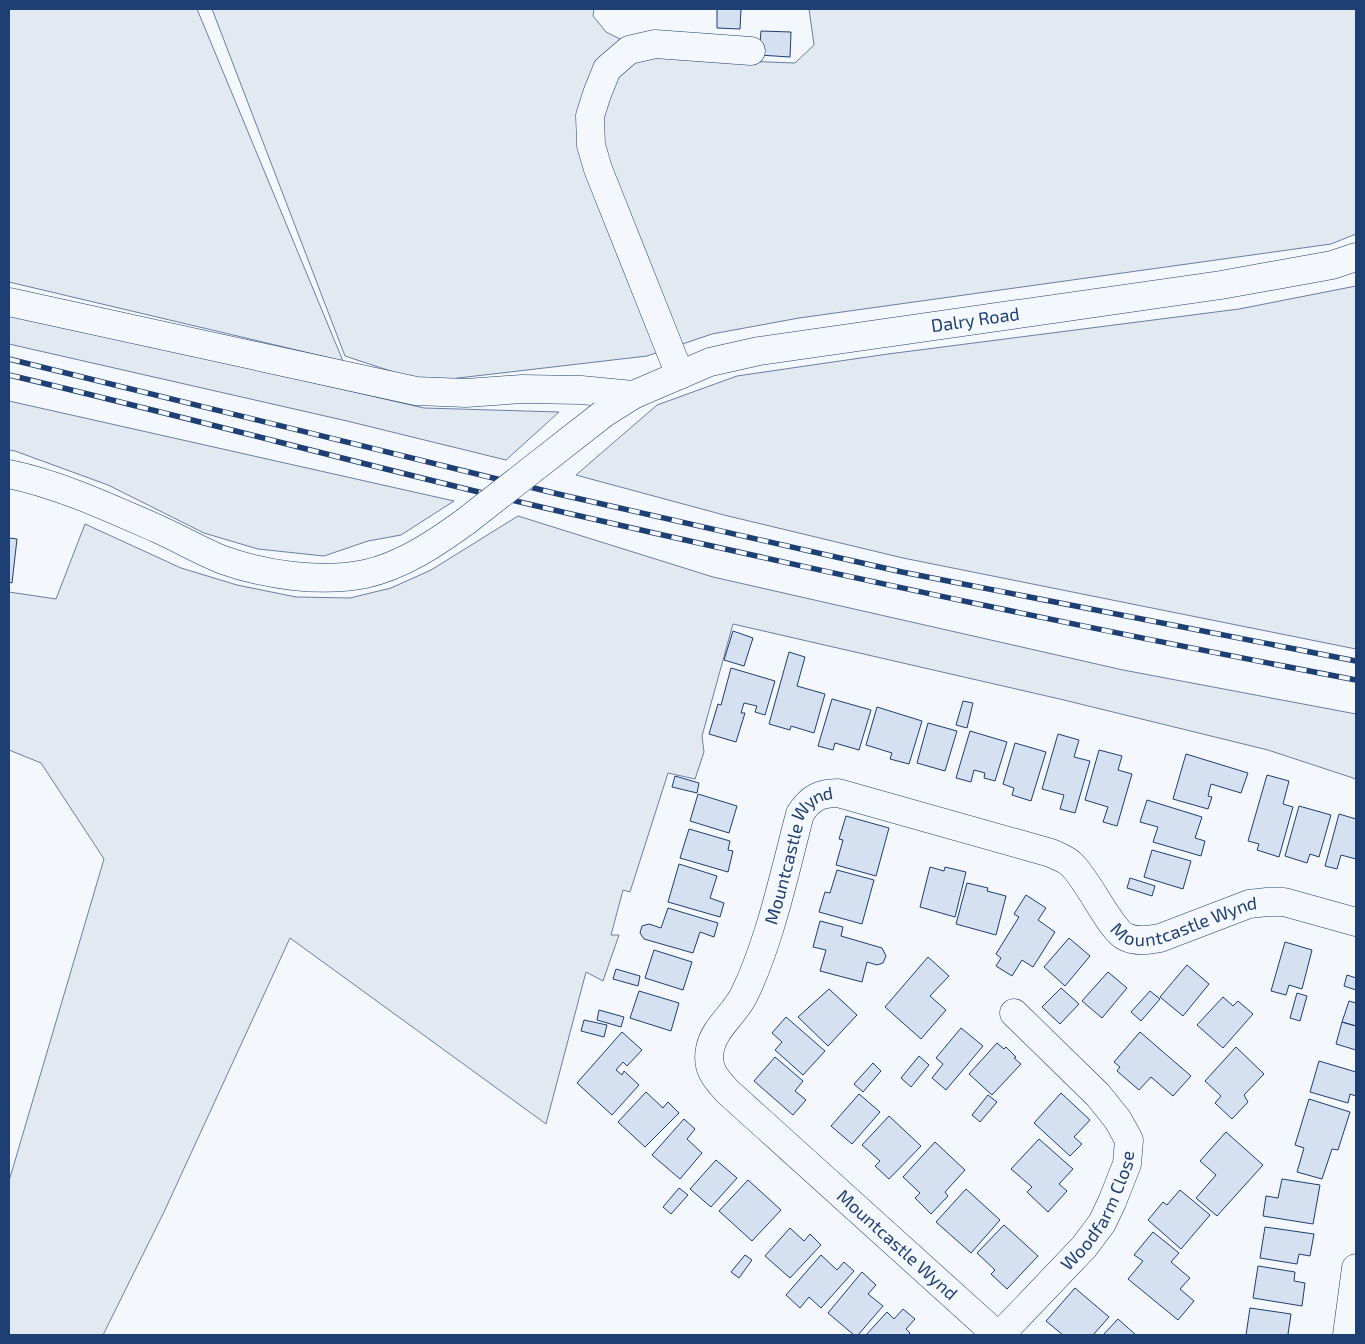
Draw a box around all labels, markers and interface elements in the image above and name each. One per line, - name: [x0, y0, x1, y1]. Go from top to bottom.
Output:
- street label: Dalry Road: [930, 302, 1021, 336]
- street label: Mountcastle Wynd: [759, 781, 834, 927]
- street label: Mountcastle Wynd: [1106, 891, 1258, 950]
- street label: Woodfarm Close: [1056, 1150, 1138, 1275]
- street label: Mountcastle Wynd: [833, 1184, 962, 1304]

